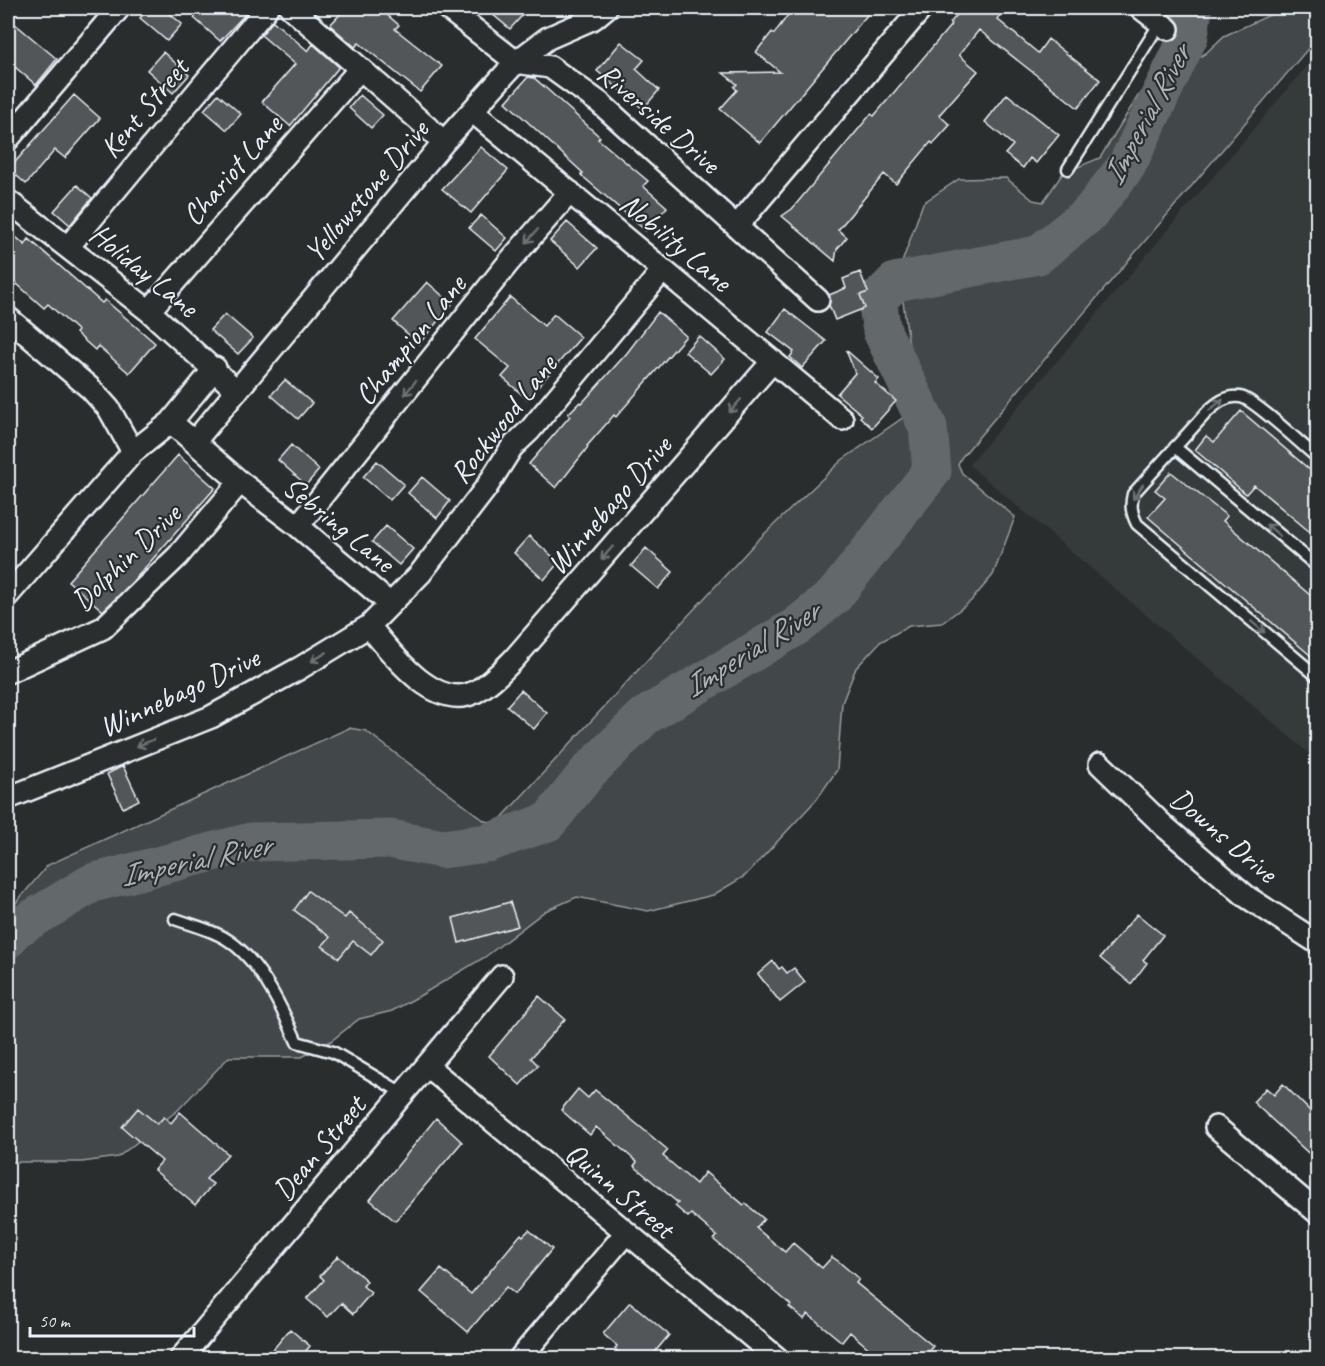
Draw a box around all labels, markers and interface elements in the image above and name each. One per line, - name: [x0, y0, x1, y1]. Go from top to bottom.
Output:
- water label: Imperial River: [1092, 33, 1203, 192]
- street label: Kent Street: [91, 48, 199, 166]
- street label: Riverside Drive: [590, 54, 730, 183]
- street label: Chariot Lane: [174, 105, 292, 233]
- street label: Yellowstone Drive: [295, 110, 438, 270]
- street label: Nobility Lane: [612, 184, 741, 301]
- street label: Holiday Lane: [82, 215, 208, 327]
- one-way arrow: [525, 228, 538, 244]
- street label: Champion Lane: [346, 265, 476, 413]
- street label: Rockwood Lane: [441, 345, 566, 491]
- one-way arrow: [403, 380, 416, 396]
- one-way arrow: [728, 398, 742, 413]
- one-way arrow: [1207, 399, 1223, 412]
- street label: Winnebago Drive: [538, 426, 681, 582]
- street label: Sebring Lane: [275, 467, 404, 582]
- one-way arrow: [1131, 483, 1144, 500]
- street label: Dolphin Drive: [63, 494, 190, 619]
- one-way arrow: [1265, 523, 1281, 536]
- one-way arrow: [600, 545, 614, 560]
- water label: Imperial River: [675, 588, 831, 707]
- one-way arrow: [1250, 620, 1265, 634]
- street label: Winnebago Drive: [93, 637, 267, 746]
- one-way arrow: [311, 651, 328, 663]
- one-way arrow: [136, 739, 155, 750]
- street label: Downs Drive: [1163, 779, 1287, 892]
- water label: Imperial River: [116, 823, 279, 896]
- street label: Dean Street: [264, 1086, 376, 1208]
- street label: Quinn Street: [558, 1133, 685, 1249]
- scale bar: [30, 1300, 194, 1338]
- text: 50 m: [39, 1310, 72, 1332]

